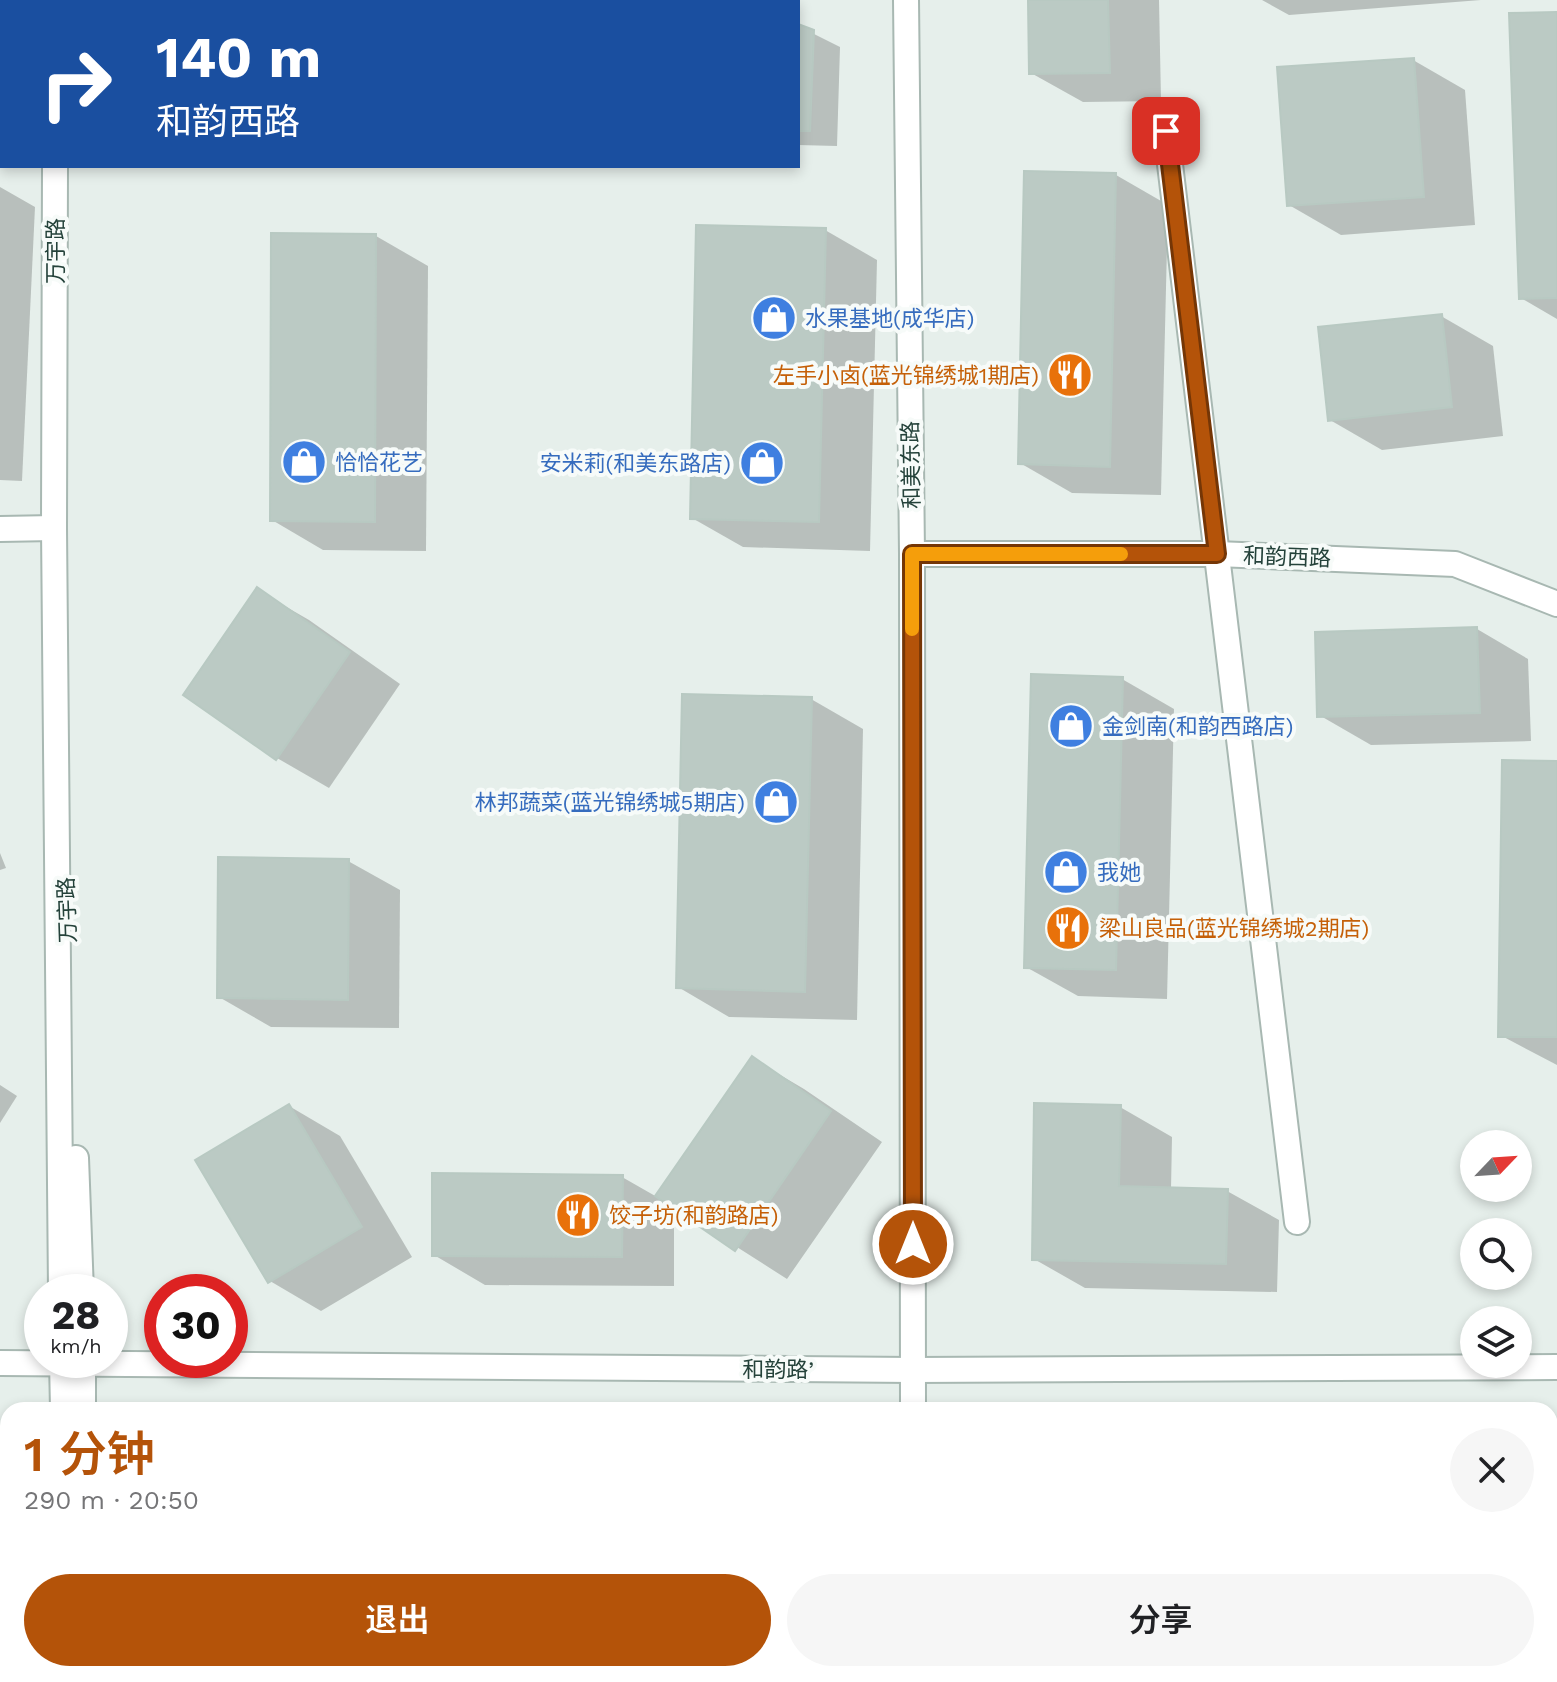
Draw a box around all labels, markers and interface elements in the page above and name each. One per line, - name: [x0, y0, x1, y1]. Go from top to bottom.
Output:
- text: 140 m: [156, 25, 321, 91]
- icon: right: [24, 32, 128, 136]
- pin: [1132, 97, 1200, 165]
- text: 和韵西路: [156, 101, 300, 143]
- icon: arrive: [1144, 109, 1188, 153]
- street label: 万宇路: [43, 218, 68, 284]
- shop icon: 水果基地(成华店): [750, 294, 798, 342]
- place label: 水果基地(成华店): [805, 306, 974, 331]
- restaurant icon: 左手小卤(蓝光锦绣城1期店): [1046, 351, 1094, 399]
- place label: 左手小卤(蓝光锦绣城1期店): [773, 363, 1039, 388]
- street label: 和美东路: [898, 421, 924, 509]
- shop icon: 恰恰花艺: [280, 438, 328, 486]
- shop icon: 安米莉(和美东路店): [738, 439, 786, 487]
- place label: 恰恰花艺: [335, 450, 423, 475]
- place label: 安米莉(和美东路店): [540, 451, 731, 476]
- street label: 和韵西路: [1243, 543, 1331, 571]
- shop icon: 金剑南(和韵西路店): [1047, 702, 1095, 750]
- place label: 金剑南(和韵西路店): [1102, 714, 1293, 739]
- shop icon: 林邦蔬菜(蓝光锦绣城5期店): [752, 778, 800, 826]
- place label: 林邦蔬菜(蓝光锦绣城5期店): [475, 790, 745, 815]
- shop icon: 我她: [1042, 848, 1090, 896]
- place label: 我她: [1097, 860, 1141, 885]
- street label: 万宇路: [53, 877, 81, 943]
- restaurant icon: 梁山良品(蓝光锦绣城2期店): [1044, 904, 1092, 952]
- place label: 梁山良品(蓝光锦绣城2期店): [1099, 916, 1369, 941]
- north arrow: [1460, 1130, 1532, 1202]
- map controls: [1460, 1130, 1532, 1378]
- restaurant icon: 饺子坊(和韵路店): [554, 1191, 602, 1239]
- position arrow: [871, 1202, 955, 1286]
- place label: 饺子坊(和韵路店): [609, 1203, 778, 1228]
- button: search: [1460, 1218, 1532, 1290]
- speed limit sign: 30: [144, 1274, 248, 1378]
- text: 28: [52, 1292, 100, 1339]
- button: layers: [1460, 1306, 1532, 1378]
- text: km/h: [50, 1334, 102, 1358]
- street label: 和韵路’: [742, 1357, 814, 1382]
- text: 1 分钟: [24, 1426, 155, 1483]
- button: close: [1450, 1428, 1534, 1512]
- text: 290 m · 20:50: [24, 1485, 199, 1515]
- button: 退出: [24, 1574, 771, 1666]
- button: 分享: [787, 1574, 1534, 1666]

